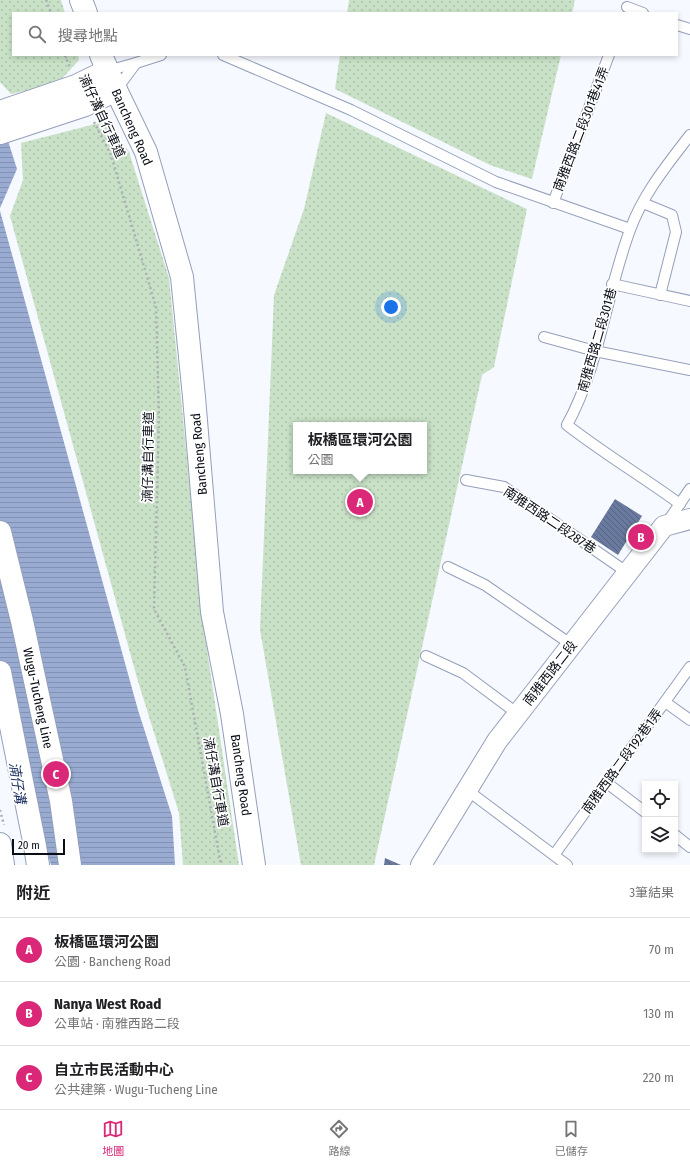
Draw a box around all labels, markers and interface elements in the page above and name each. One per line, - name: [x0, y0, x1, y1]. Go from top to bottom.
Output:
- search box: [12, 12, 678, 56]
- icon: search: [26, 23, 48, 45]
- text: 搜尋地點: [58, 27, 118, 45]
- street label: 南雅西路二段301巷41弄: [550, 65, 612, 193]
- street label: 湳仔溝自行車道: [76, 72, 128, 160]
- street label: Bancheng Road: [108, 86, 156, 168]
- street label: 南雅西路二段301巷: [575, 286, 619, 394]
- your location: [381, 297, 401, 317]
- street label: 湳仔溝自行車道: [140, 411, 156, 503]
- street label: Bancheng Road: [188, 412, 210, 496]
- popup: [293, 422, 427, 474]
- text: 板橋區環河公園: [307, 431, 413, 449]
- text: 公園: [307, 452, 334, 467]
- street label: 南雅西路二段287巷: [501, 483, 599, 557]
- pin: A: [347, 487, 373, 517]
- pin: B: [628, 522, 654, 552]
- street label: 南雅西路二段: [520, 638, 580, 708]
- street label: Wugu-Tucheng Line: [20, 646, 56, 750]
- street label: 南雅西路二段192巷1弄: [579, 706, 665, 816]
- street label: Bancheng Road: [228, 733, 254, 817]
- street label: 湳仔溝自行車道: [201, 736, 231, 828]
- pin: C: [43, 759, 69, 789]
- water label: 湳仔溝: [5, 761, 29, 807]
- map controls: [642, 781, 678, 853]
- button: locate: [642, 781, 678, 817]
- button: layers: [642, 817, 678, 853]
- scale bar: [12, 837, 65, 856]
- text: 20 m: [18, 839, 40, 852]
- text: 附近: [16, 883, 50, 904]
- text: 3筆結果: [629, 885, 674, 900]
- text: 板橋區環河公園: [54, 933, 159, 951]
- text: A: [25, 942, 33, 957]
- text: 70 m: [649, 942, 674, 957]
- text: 公園 · Bancheng Road: [54, 954, 171, 969]
- text: Nanya West Road: [54, 995, 161, 1013]
- text: B: [25, 1006, 33, 1021]
- text: 130 m: [643, 1006, 674, 1021]
- text: 公車站 · 南雅西路二段: [54, 1016, 180, 1031]
- text: 自立市民活動中心: [54, 1061, 174, 1079]
- text: C: [26, 1070, 32, 1085]
- text: 220 m: [643, 1070, 674, 1085]
- text: 公共建築 · Wugu-Tucheng Line: [54, 1082, 218, 1097]
- tab: 地圖: [102, 1118, 124, 1158]
- tab: 路線: [328, 1118, 350, 1158]
- tab: 已儲存: [555, 1118, 588, 1158]

